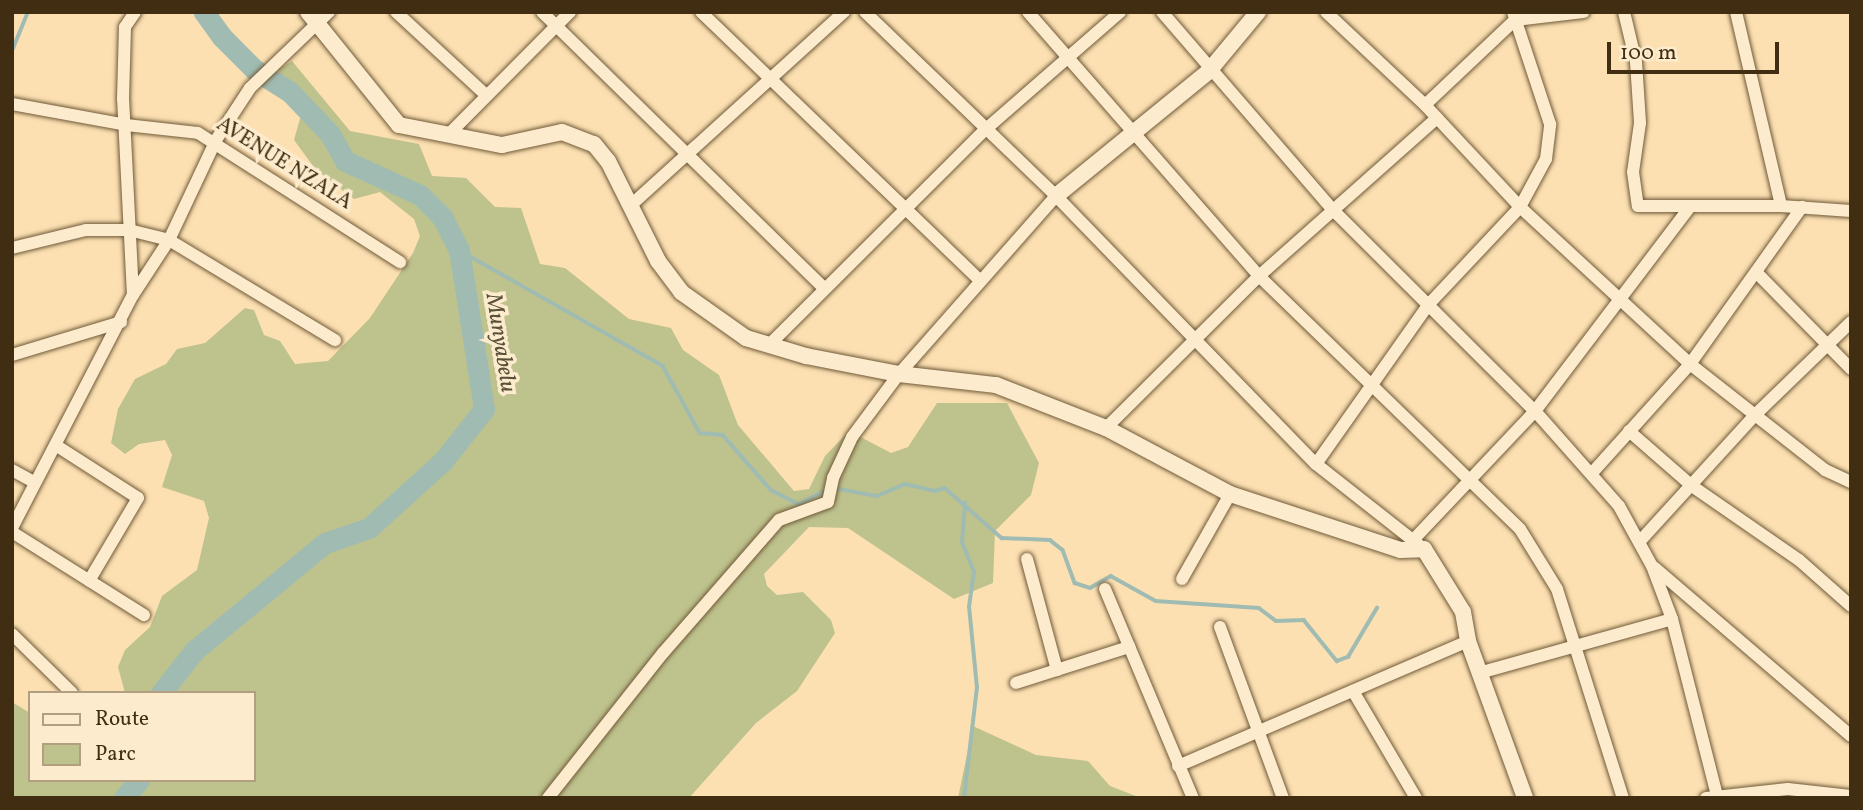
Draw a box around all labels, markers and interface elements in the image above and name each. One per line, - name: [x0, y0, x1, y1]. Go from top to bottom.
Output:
- scale bar: [1611, 28, 1783, 72]
- text: 100 m: [1620, 39, 1677, 68]
- street label: AVENUE NZALA: [211, 112, 357, 216]
- water label: Munyabelu: [479, 291, 521, 395]
- legend: [28, 691, 256, 782]
- text: Route: [95, 705, 149, 734]
- text: Parc: [95, 740, 136, 769]

